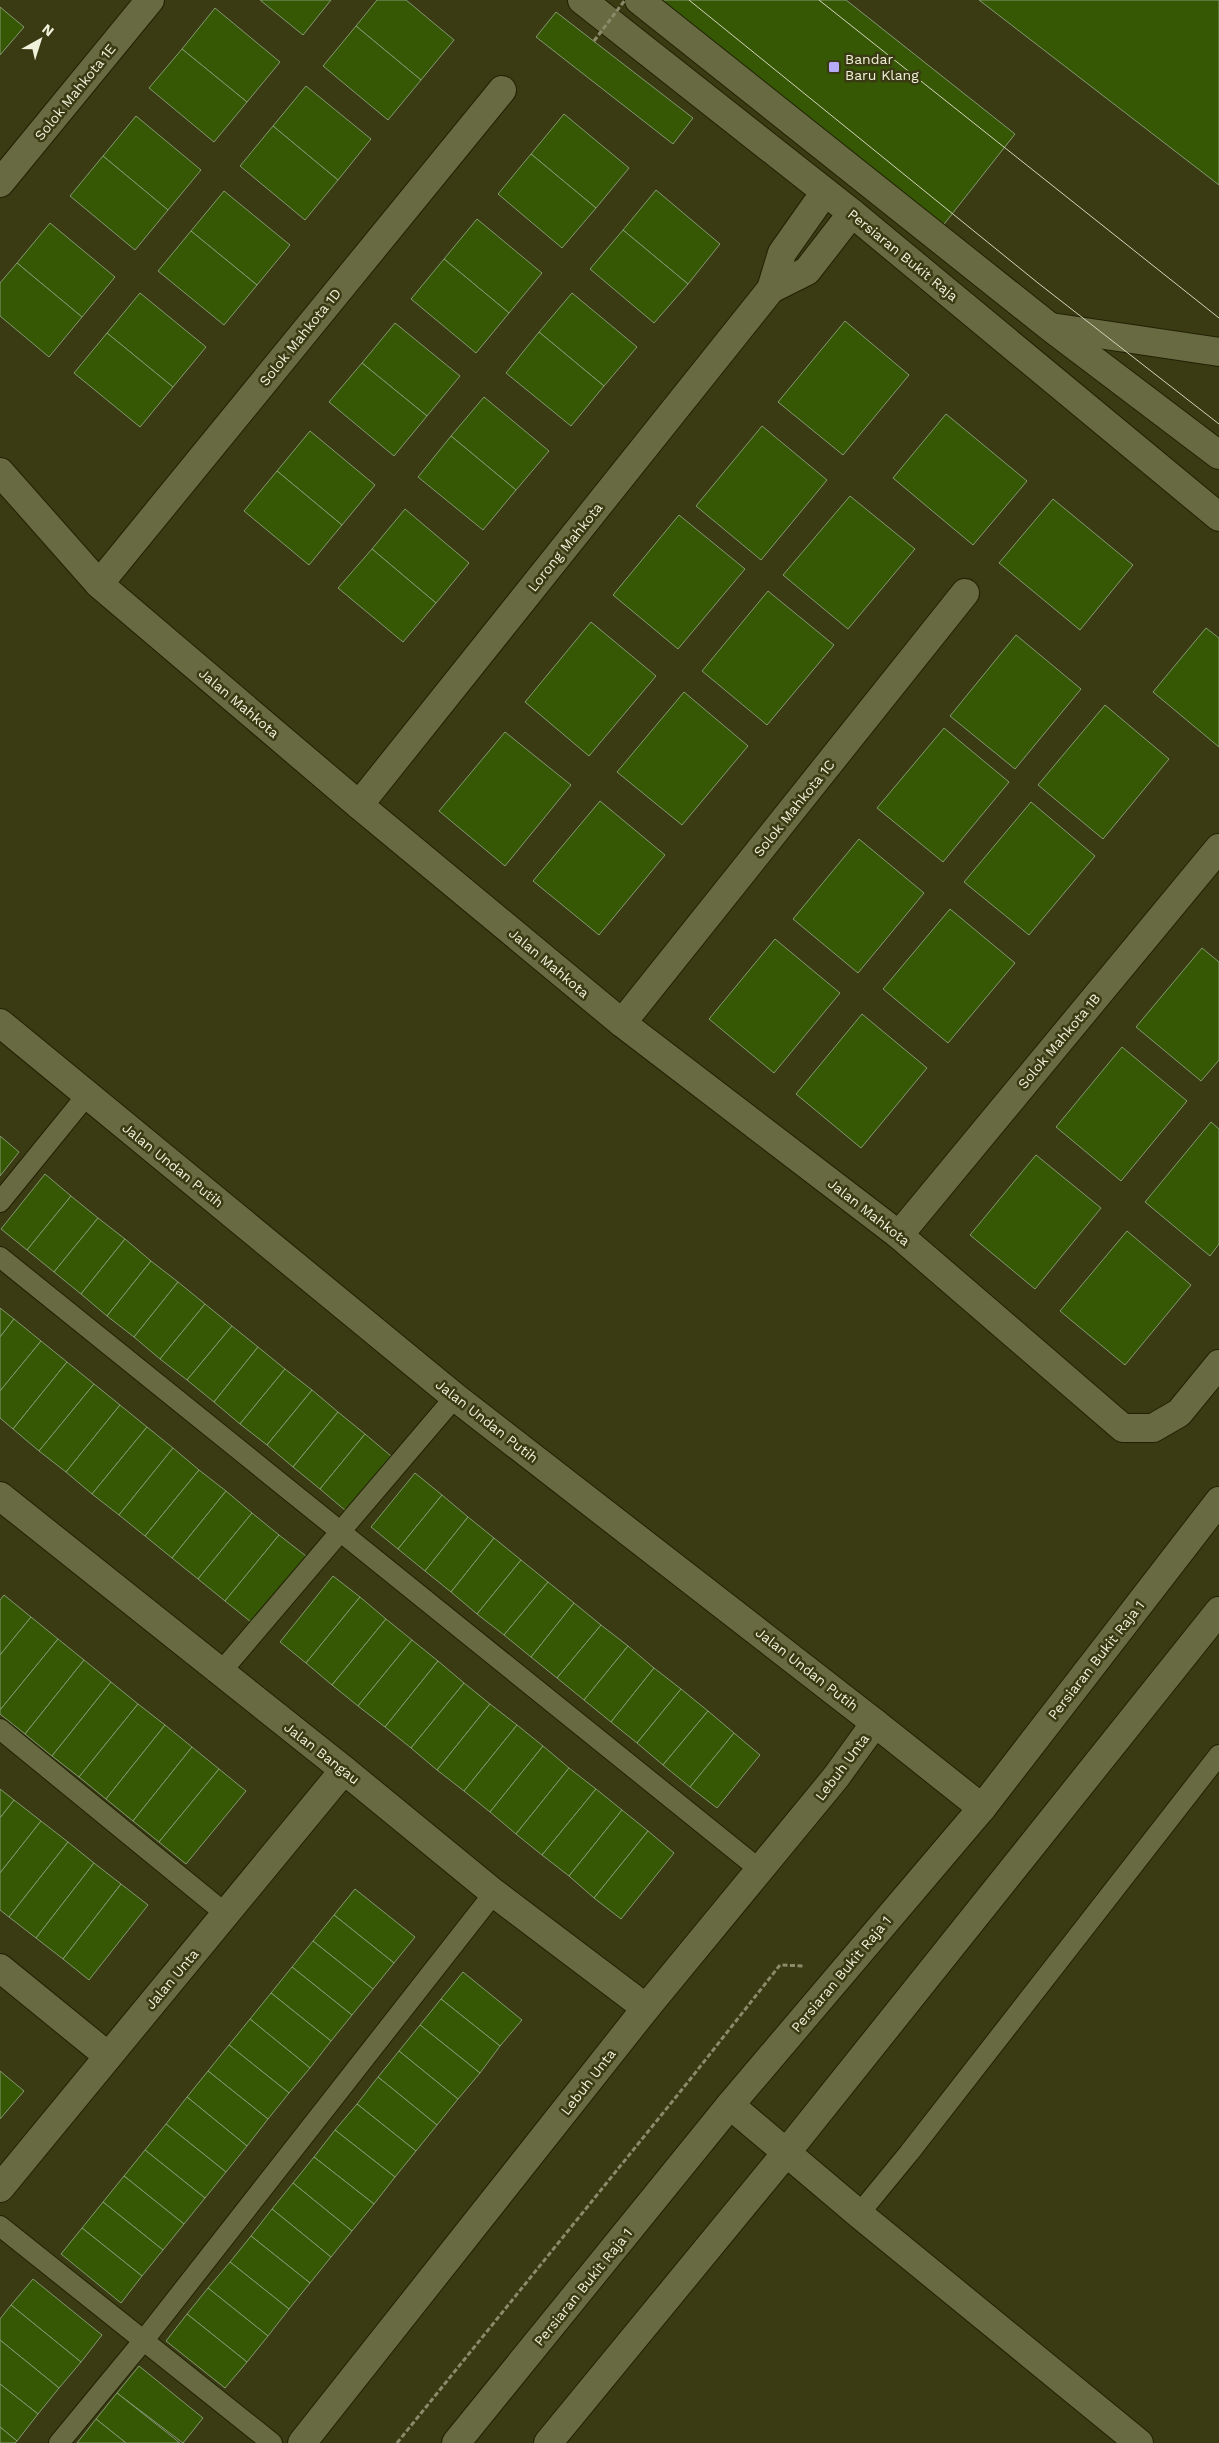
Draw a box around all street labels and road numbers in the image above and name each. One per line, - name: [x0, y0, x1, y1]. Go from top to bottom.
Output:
- street label: Solok Mahkota 1E: [31, 41, 119, 143]
- street label: Persiaran Bukit Raja: [845, 206, 961, 304]
- street label: Solok Mahkota 1D: [256, 285, 344, 389]
- street label: Lorong Mahkota: [524, 499, 606, 595]
- street label: Jalan Mahkota: [196, 665, 282, 741]
- street label: Solok Mahkota 1C: [750, 756, 838, 860]
- street label: Jalan Mahkota: [506, 925, 592, 1001]
- street label: Solok Mahkota 1B: [1014, 990, 1104, 1092]
- street label: Jalan Undan Putih: [119, 1119, 227, 1211]
- street label: Jalan Mahkota: [825, 1175, 913, 1249]
- street label: Jalan Undan Putih: [433, 1376, 541, 1466]
- street label: Persiaran Bukit Raja 1: [1045, 1597, 1147, 1723]
- street label: Jalan Undan Putih: [753, 1624, 861, 1714]
- street label: Jalan Bangau: [281, 1719, 363, 1787]
- street label: Lebuh Unta: [812, 1730, 872, 1803]
- street label: Persiaran Bukit Raja 1: [788, 1913, 894, 2035]
- street label: Jalan Unta: [142, 1946, 202, 2012]
- street label: Lebuh Unta: [557, 2046, 619, 2118]
- street label: Persiaran Bukit Raja 1: [531, 2225, 635, 2349]

